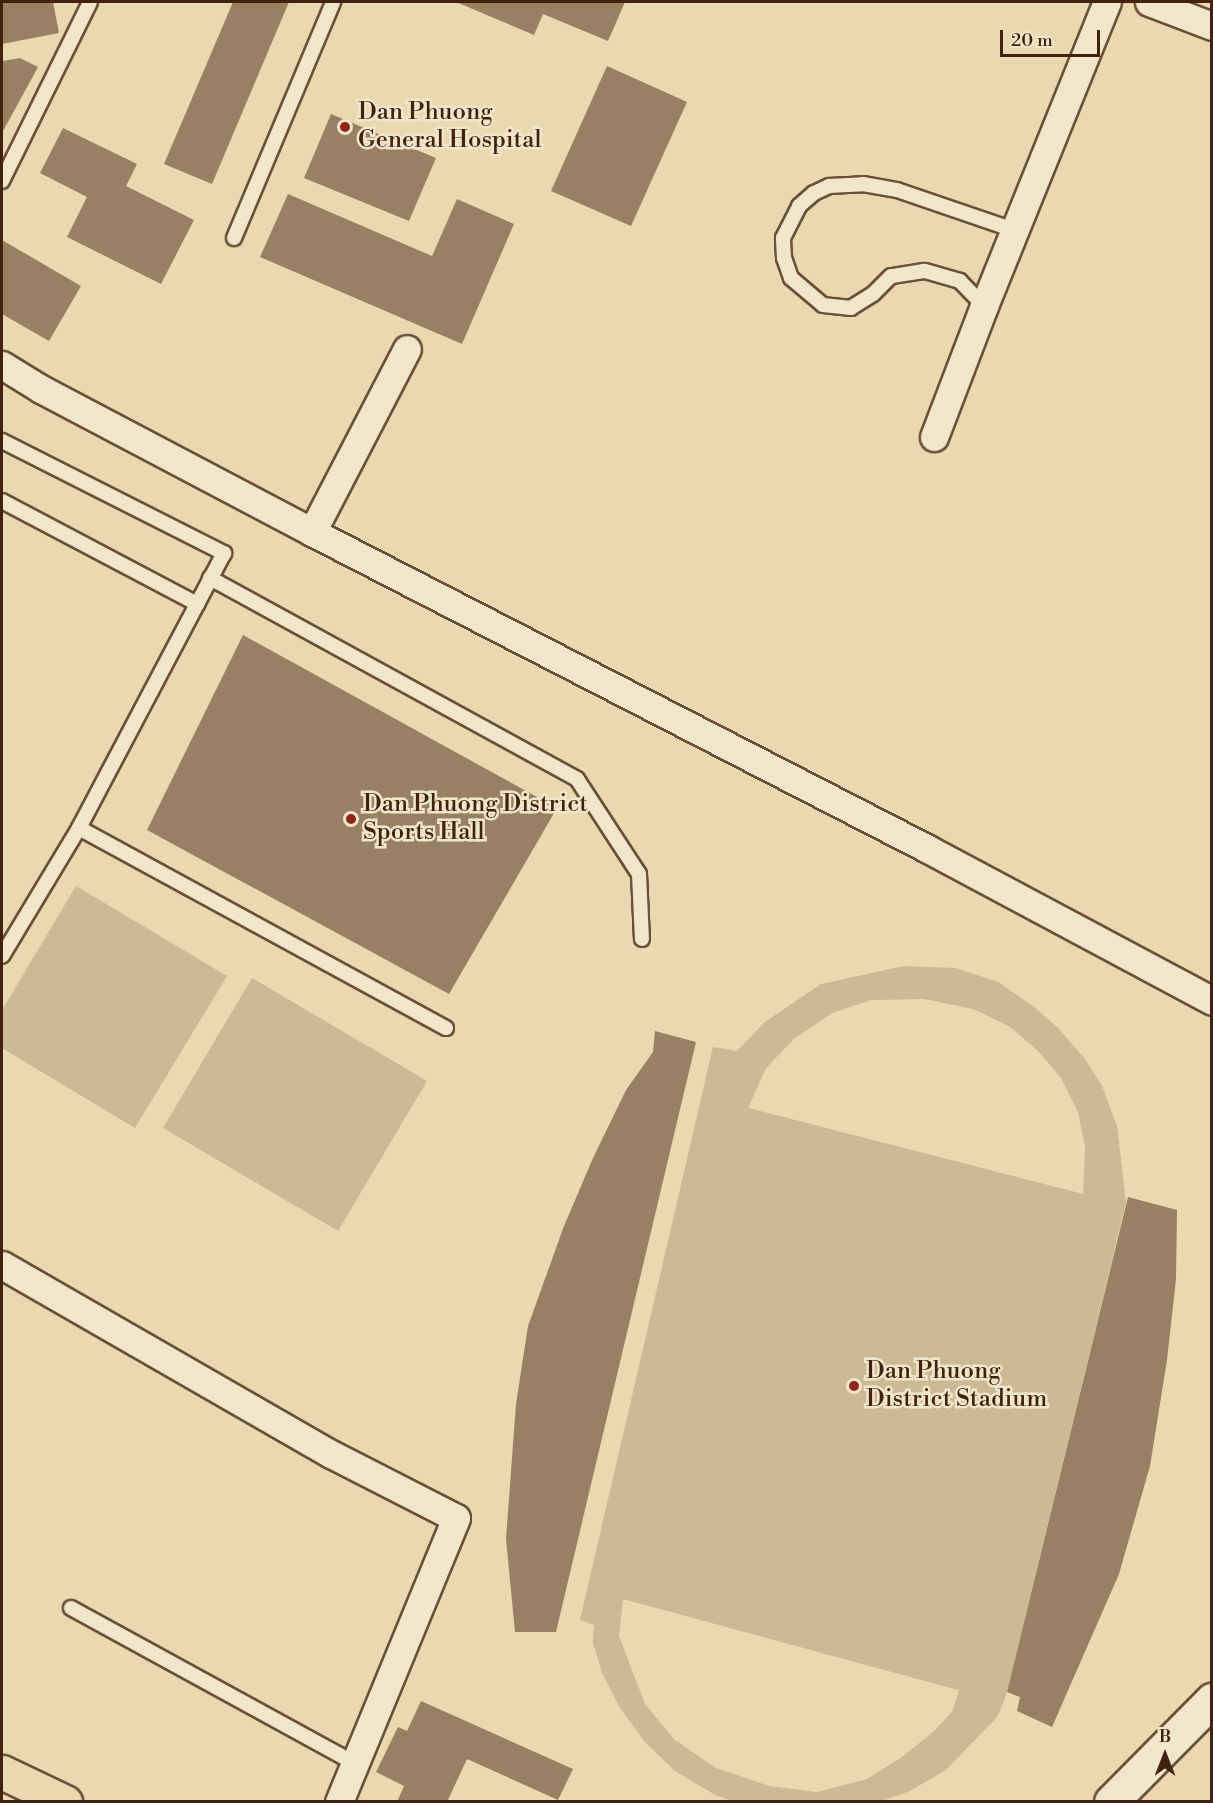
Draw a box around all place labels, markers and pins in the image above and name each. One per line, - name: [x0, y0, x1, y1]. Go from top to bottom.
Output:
- place label: Dan Phuong General Hospital: [358, 99, 542, 155]
- marker: Dan Phuong General Hospital: [336, 118, 354, 136]
- place label: Dan Phuong District Sports Hall: [363, 791, 588, 847]
- marker: Dan Phuong District Sports Hall: [344, 812, 358, 826]
- place label: Dan Phuong District Stadium: [866, 1358, 1047, 1414]
- marker: Dan Phuong District Stadium: [847, 1379, 861, 1393]

